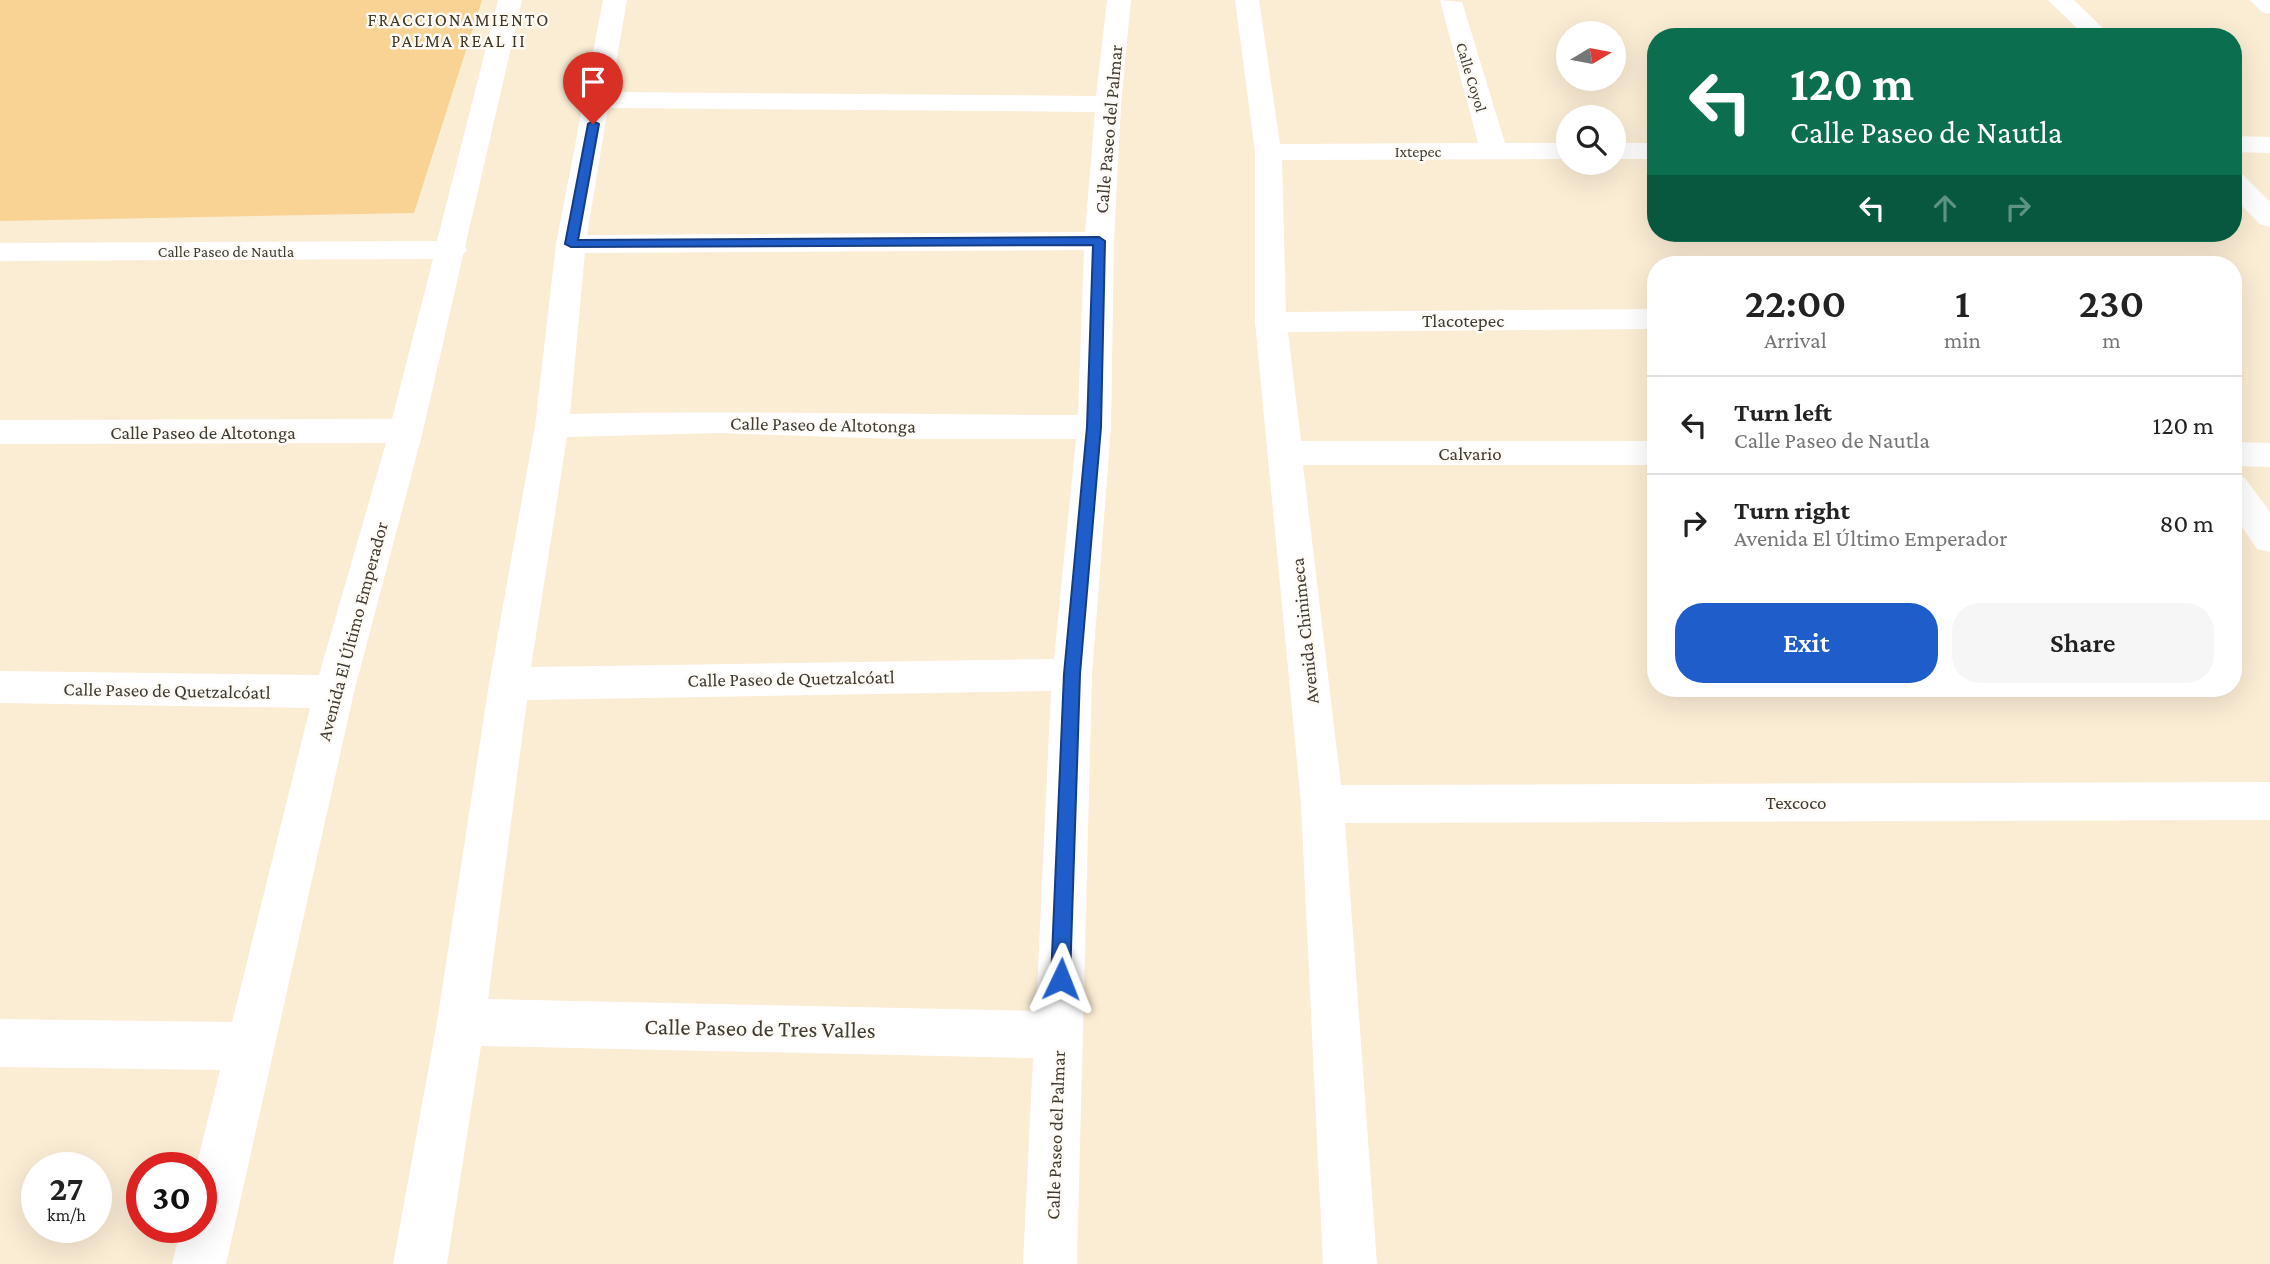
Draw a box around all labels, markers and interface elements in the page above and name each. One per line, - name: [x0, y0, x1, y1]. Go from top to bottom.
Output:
- district label: FRACCIONAMIENTO PALMA REAL II: [368, 10, 550, 51]
- north arrow: [1556, 21, 1626, 91]
- map controls: [1556, 21, 1626, 175]
- street label: Calle Coyol: [1452, 40, 1490, 114]
- street label: Calle Paseo del Palmar: [1091, 44, 1126, 214]
- pin: [563, 52, 623, 124]
- icon: left: [1675, 56, 1766, 147]
- text: 120 m: [1790, 56, 1914, 111]
- icon: arrive: [574, 63, 612, 101]
- button: search: [1556, 105, 1626, 175]
- text: Calle Paseo de Nautla: [1790, 114, 2063, 150]
- street label: Ixtepec: [1395, 143, 1442, 161]
- icon: left: [1853, 189, 1891, 227]
- icon: ahead: [1926, 189, 1964, 227]
- icon: right: [1999, 189, 2037, 227]
- street label: Calle Paseo de Nautla: [158, 243, 295, 260]
- text: 22:00: [1745, 279, 1846, 326]
- text: 1: [1955, 279, 1970, 326]
- text: 230: [2078, 279, 2144, 326]
- street label: Tlacotepec: [1422, 310, 1504, 331]
- text: Arrival: [1764, 327, 1827, 353]
- text: min: [1944, 327, 1981, 353]
- text: m: [2102, 327, 2121, 353]
- text: Turn left: [1734, 398, 1832, 427]
- icon: left: [1675, 406, 1713, 444]
- text: 120 m: [2153, 411, 2214, 440]
- street label: Calle Paseo de Altotonga: [730, 412, 916, 437]
- street label: Calle Paseo de Altotonga: [110, 422, 296, 443]
- text: Calle Paseo de Nautla: [1734, 427, 1930, 453]
- street label: Calvario: [1438, 443, 1502, 464]
- text: Turn right: [1734, 496, 1850, 525]
- icon: right: [1675, 504, 1713, 542]
- text: 80 m: [2160, 509, 2214, 538]
- street label: Avenida El Último Emperador: [313, 519, 392, 743]
- text: Avenida El Último Emperador: [1734, 525, 2007, 551]
- street label: Avenida Chinimeca: [1286, 557, 1323, 705]
- button: Exit: [1675, 603, 1938, 683]
- button: Share: [1952, 603, 2214, 683]
- street label: Calle Paseo de Quetzalcóatl: [687, 666, 895, 691]
- street label: Calle Paseo de Quetzalcóatl: [63, 678, 271, 703]
- street label: Texcoco: [1766, 792, 1826, 813]
- position arrow: [1024, 942, 1098, 1016]
- street label: Calle Paseo de Tres Valles: [644, 1013, 876, 1043]
- street label: Calle Paseo del Palmar: [1042, 1050, 1069, 1220]
- speed limit sign: 30: [126, 1152, 217, 1243]
- text: 27: [50, 1169, 83, 1208]
- text: km/h: [47, 1205, 86, 1225]

